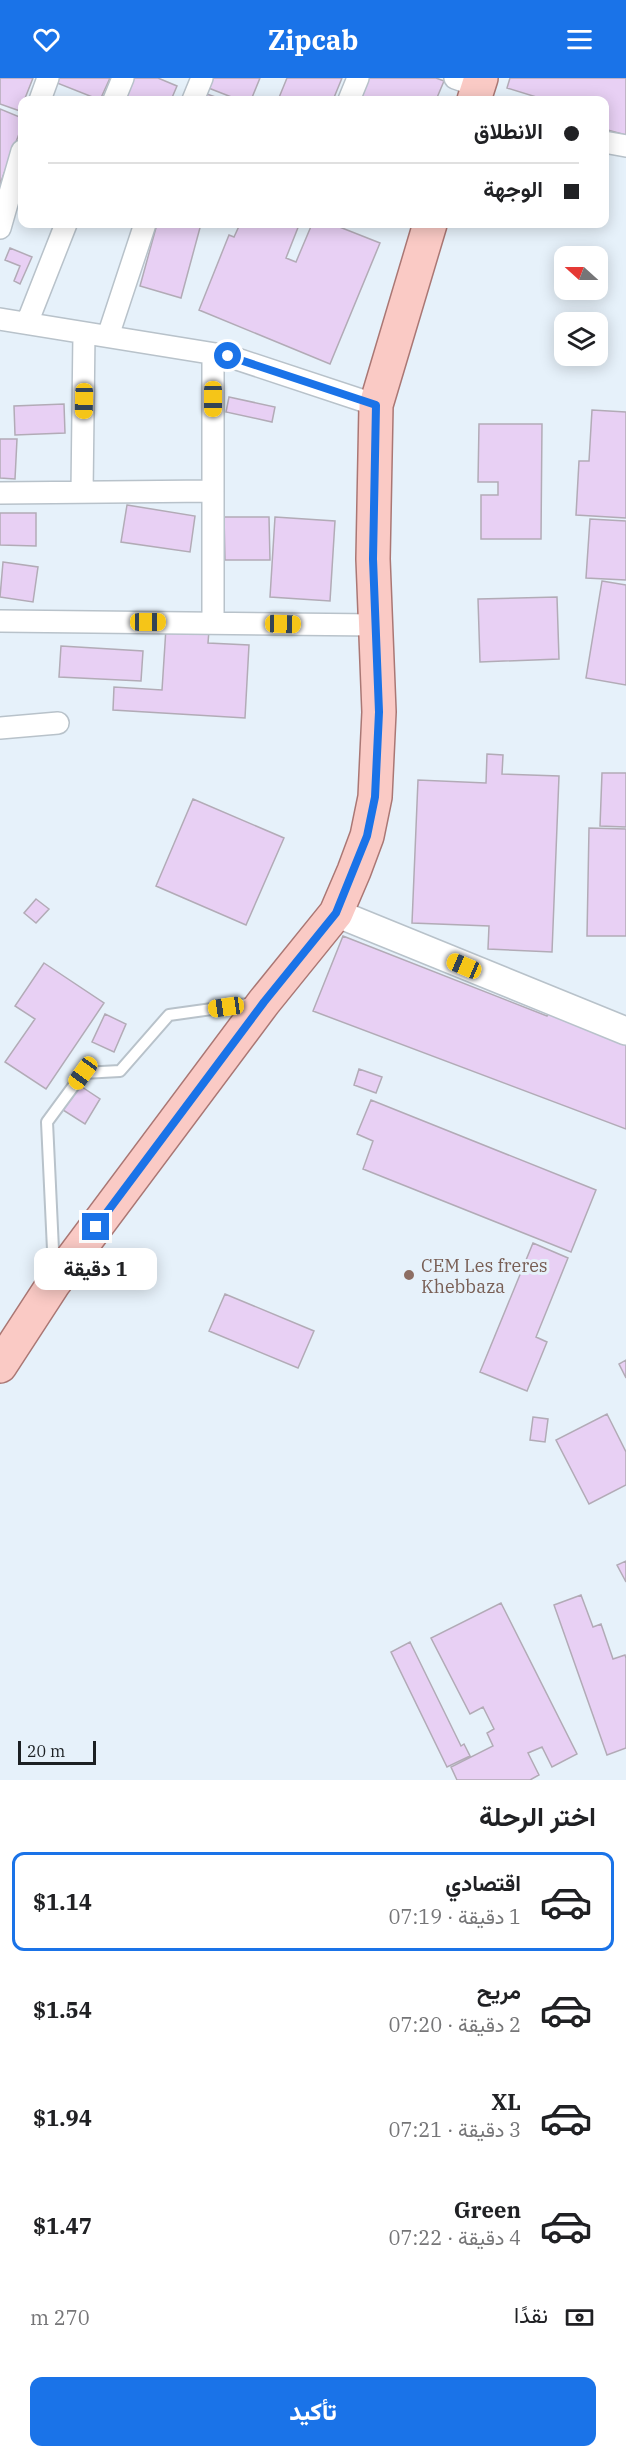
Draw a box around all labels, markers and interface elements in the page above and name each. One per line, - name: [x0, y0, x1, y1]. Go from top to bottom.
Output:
- text: Zipcab: [268, 22, 358, 57]
- icon: heart: [30, 23, 63, 56]
- icon: menu: [563, 23, 596, 56]
- text: الانطلاق: [474, 116, 543, 145]
- text: الوجهة: [483, 174, 543, 203]
- north arrow: [554, 246, 608, 300]
- map controls: [554, 246, 608, 366]
- button: layers: [554, 312, 608, 366]
- route start: [214, 342, 241, 369]
- car: [204, 381, 222, 417]
- car: [75, 383, 93, 419]
- car: [130, 613, 166, 631]
- car: [265, 615, 301, 633]
- car: [444, 951, 484, 981]
- car: [207, 996, 245, 1018]
- car: [65, 1053, 101, 1093]
- route end: [82, 1213, 109, 1240]
- callout: 1 دقيقة: [34, 1248, 158, 1290]
- place label: CEM Les freres Khebbaza: [421, 1254, 548, 1298]
- text: 1 دقيقة: [63, 1255, 128, 1282]
- marker: CEM Les freres Khebbaza: [402, 1268, 416, 1282]
- scale bar: [18, 1738, 96, 1766]
- text: 20 m: [27, 1741, 65, 1761]
- text: اختر الرحلة: [479, 1798, 596, 1833]
- text: اقتصادي: [445, 1868, 521, 1897]
- icon: car: [539, 1875, 593, 1929]
- text: $1.14: [33, 1887, 92, 1916]
- text: 1 دقيقة · 07:19: [389, 1903, 521, 1930]
- text: مريح: [477, 1976, 521, 2005]
- icon: car: [539, 1983, 593, 2037]
- text: $1.54: [33, 1995, 92, 2024]
- text: 2 دقيقة · 07:20: [389, 2011, 521, 2038]
- text: XL: [491, 2087, 521, 2116]
- icon: car: [539, 2091, 593, 2145]
- text: $1.94: [33, 2103, 92, 2132]
- text: 3 دقيقة · 07:21: [389, 2116, 521, 2143]
- text: Green: [454, 2195, 521, 2224]
- icon: car: [539, 2199, 593, 2253]
- text: $1.47: [33, 2211, 92, 2240]
- text: 4 دقيقة · 07:22: [389, 2224, 521, 2251]
- text: نقدًا: [514, 2300, 548, 2329]
- icon: cash: [563, 2301, 596, 2334]
- text: 270 m: [30, 2304, 90, 2331]
- button: تأكيد: [30, 2377, 596, 2446]

